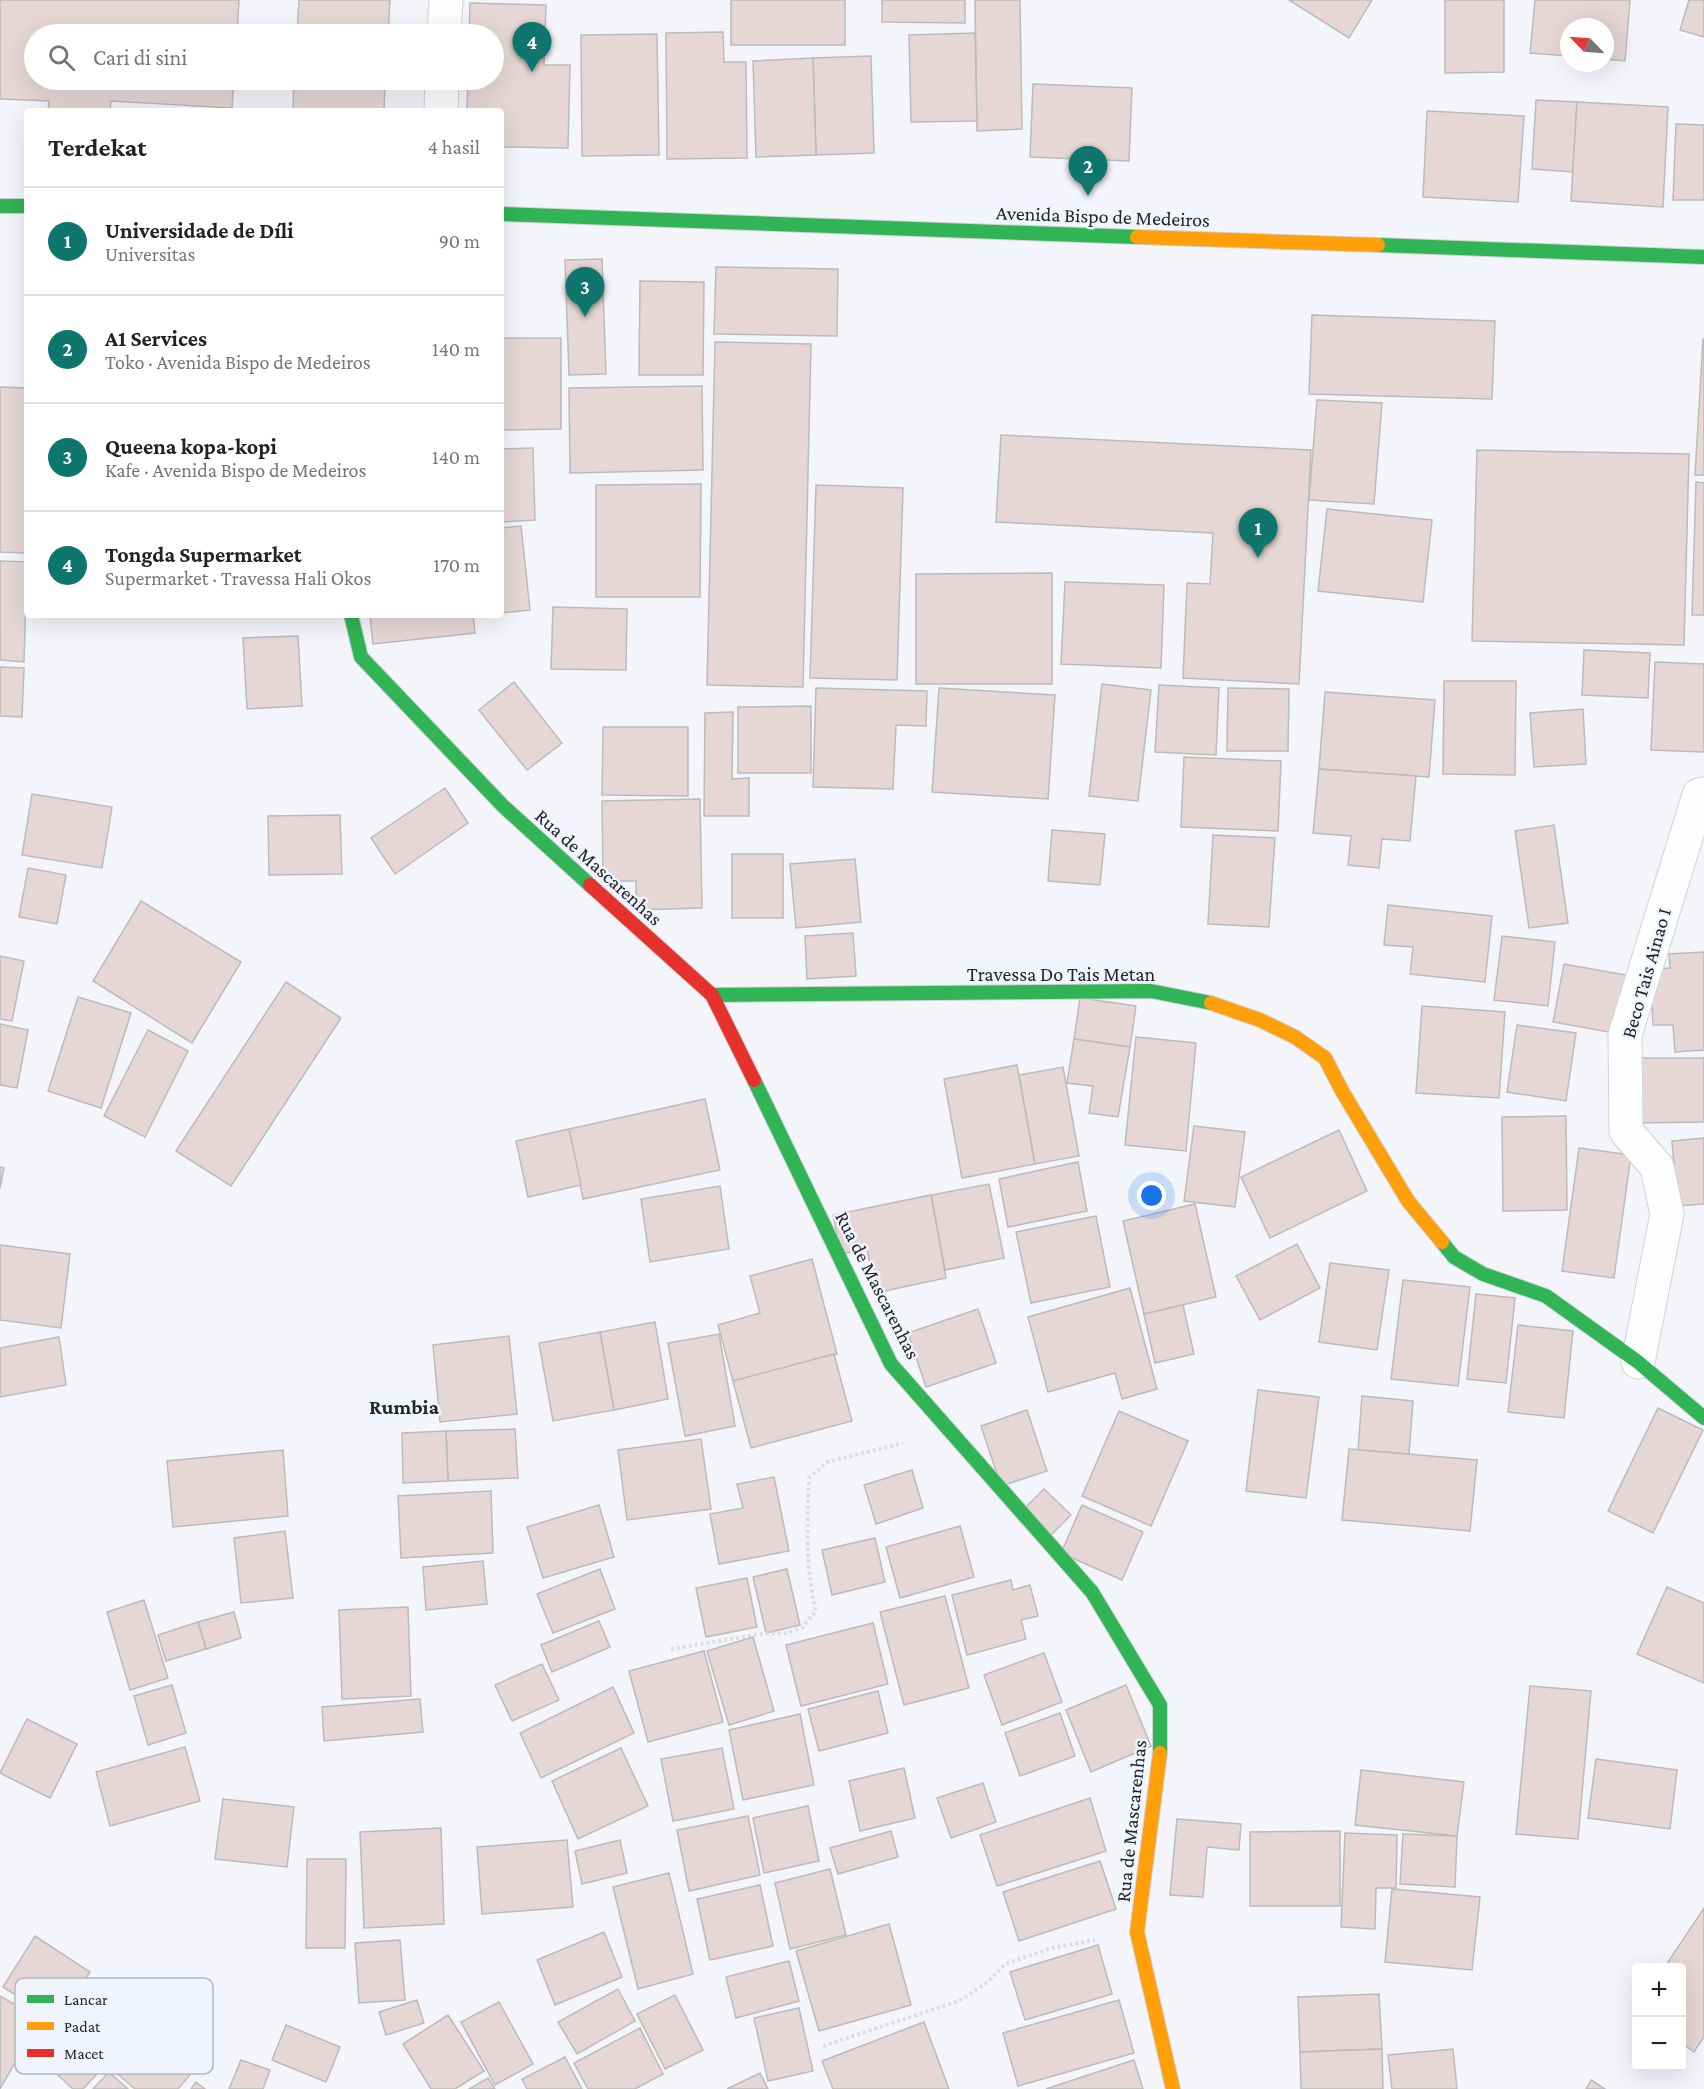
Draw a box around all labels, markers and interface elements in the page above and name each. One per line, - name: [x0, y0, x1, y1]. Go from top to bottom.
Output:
- north arrow: [1560, 18, 1614, 72]
- pin: 4: [512, 22, 552, 72]
- search box: [24, 24, 504, 90]
- icon: search: [45, 41, 78, 74]
- text: Cari di sini: [93, 45, 187, 70]
- text: Terdekat: [48, 133, 147, 162]
- text: 4 hasil: [428, 136, 480, 158]
- pin: 2: [1068, 146, 1108, 196]
- street label: Avenida Bispo de Medeiros: [996, 201, 1210, 232]
- text: Universidade de Díli: [105, 218, 294, 243]
- text: 1: [64, 230, 71, 252]
- text: 90 m: [439, 230, 480, 252]
- text: Universitas: [105, 243, 195, 265]
- pin: 3: [566, 268, 604, 317]
- text: A1 Services: [105, 326, 207, 351]
- text: 2: [62, 338, 73, 360]
- text: 140 m: [432, 338, 480, 360]
- text: Toko · Avenida Bispo de Medeiros: [105, 351, 371, 373]
- text: Queena kopa-kopi: [105, 434, 277, 459]
- text: 3: [63, 446, 72, 468]
- text: 140 m: [432, 446, 480, 468]
- text: Kafe · Avenida Bispo de Medeiros: [105, 459, 366, 481]
- pin: 1: [1238, 508, 1278, 558]
- text: Tongda Supermarket: [105, 542, 302, 567]
- text: 4: [62, 554, 73, 576]
- text: 170 m: [433, 554, 480, 576]
- text: Supermarket · Travessa Hali Okos: [105, 567, 371, 589]
- street label: Rua de Mascarenhas: [531, 804, 667, 930]
- street label: Beco Tais Ainao I: [1617, 905, 1675, 1041]
- street label: Travessa Do Tais Metan: [967, 963, 1156, 985]
- your location: [1137, 1181, 1166, 1210]
- street label: Rua de Mascarenhas: [831, 1207, 925, 1363]
- district label: Rumbia: [369, 1395, 440, 1419]
- street label: Rua de Mascarenhas: [1112, 1739, 1150, 1903]
- map controls: [1632, 1963, 1686, 2071]
- button: +: [1632, 1963, 1686, 2017]
- legend: [15, 1978, 213, 2074]
- text: Lancar: [64, 1991, 108, 2008]
- button: −: [1632, 2017, 1686, 2071]
- text: Padat: [64, 2018, 101, 2035]
- text: Macet: [64, 2045, 104, 2062]

